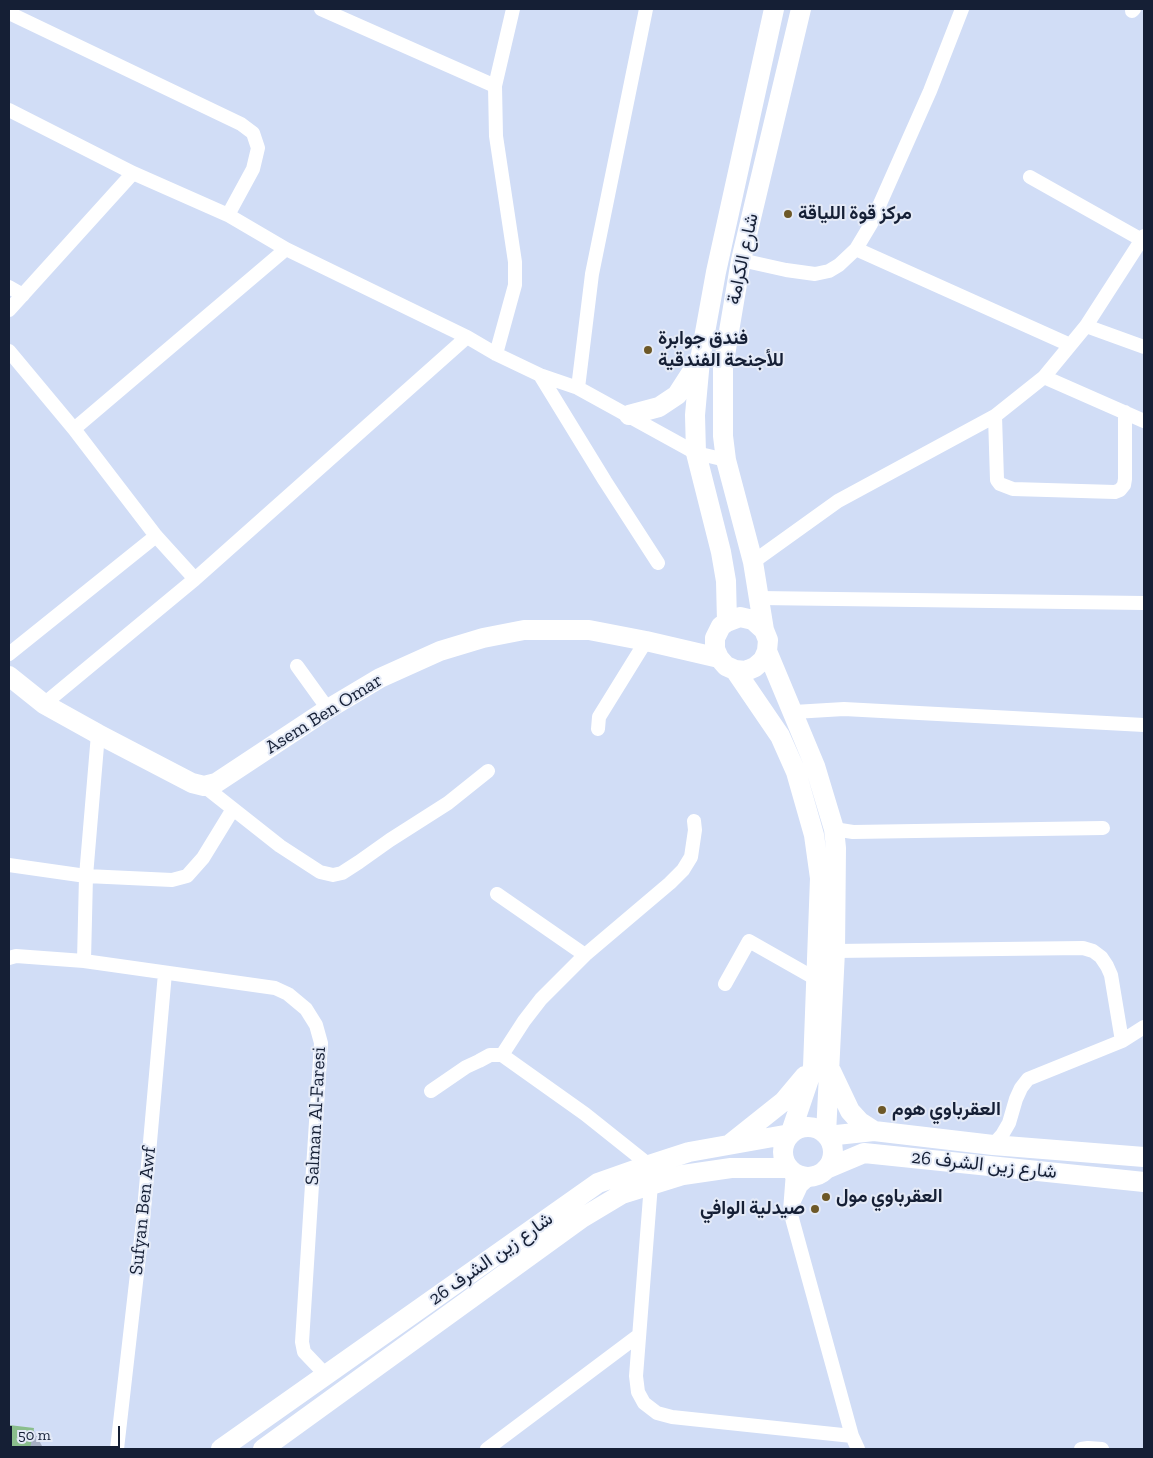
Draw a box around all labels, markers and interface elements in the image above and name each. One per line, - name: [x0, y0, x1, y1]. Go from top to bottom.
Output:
- place label: مركز قوة اللياقة: [798, 203, 912, 225]
- marker: مركز قوة اللياقة: [782, 208, 794, 220]
- street label: شارع الكرامة: [722, 211, 764, 307]
- place label: فندق جوابرة للأجنحة الفندقية: [658, 328, 784, 372]
- marker: فندق جوابرة للأجنحة الفندقية: [642, 344, 654, 356]
- street label: Asem Ben Omar: [261, 669, 387, 759]
- street label: Salman Al-Faresi: [301, 1046, 331, 1186]
- place label: العقرباوي هوم: [892, 1099, 1001, 1121]
- marker: العقرباوي هوم: [876, 1104, 888, 1116]
- street label: Sufyan Ben Awf: [125, 1146, 161, 1276]
- street label: شارع زين الشرف 26: [910, 1146, 1058, 1184]
- place label: العقرباوي مول: [836, 1186, 943, 1208]
- marker: العقرباوي مول: [820, 1191, 832, 1203]
- place label: صيدلية الوافي: [700, 1198, 805, 1220]
- marker: صيدلية الوافي: [809, 1203, 821, 1215]
- street label: شارع زين الشرف 26: [425, 1208, 557, 1310]
- scale bar: [12, 1416, 122, 1448]
- text: 50 m: [18, 1426, 51, 1444]

